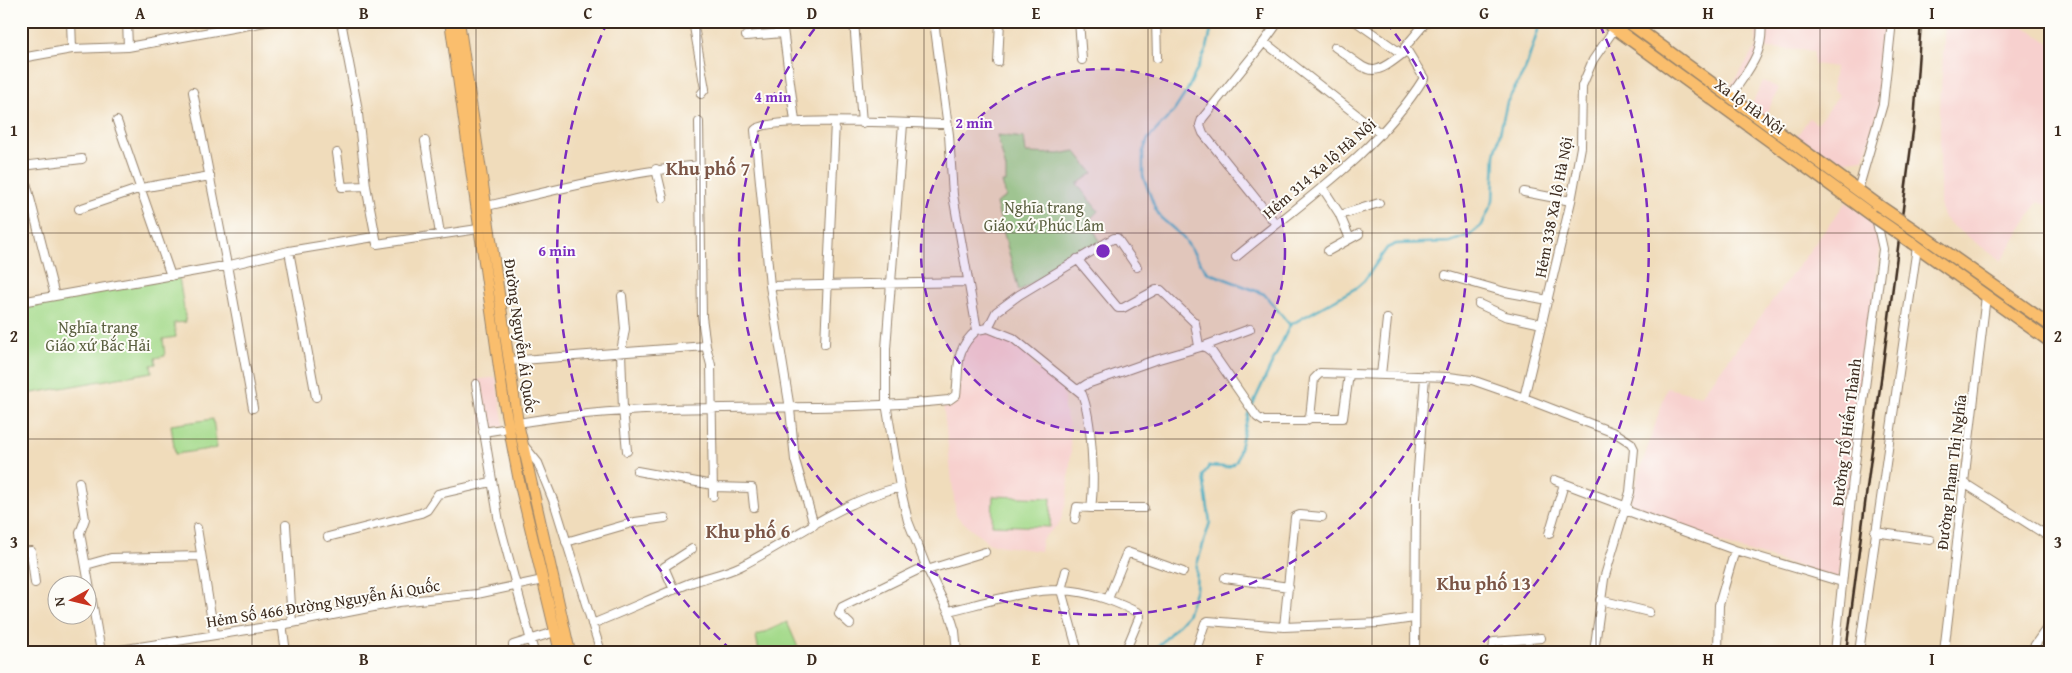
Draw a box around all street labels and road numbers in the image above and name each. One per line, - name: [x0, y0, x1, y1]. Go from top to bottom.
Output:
- street label: Xa lộ Hà Nội: [1710, 72, 1791, 140]
- street label: Hẻm 314 Xa lộ Hà Nội: [1257, 112, 1381, 224]
- street label: Hẻm 338 Xa lộ Hà Nội: [1528, 134, 1579, 280]
- street label: Đường Nguyễn Ái Quốc: [498, 257, 544, 415]
- street label: Đường Tố Hiến Thành: [1825, 357, 1867, 507]
- street label: Đường Phạm Thị Nghĩa: [1930, 392, 1972, 551]
- street label: Hẻm Số 466 Đường Nguyễn Ái Quốc: [204, 573, 442, 633]

